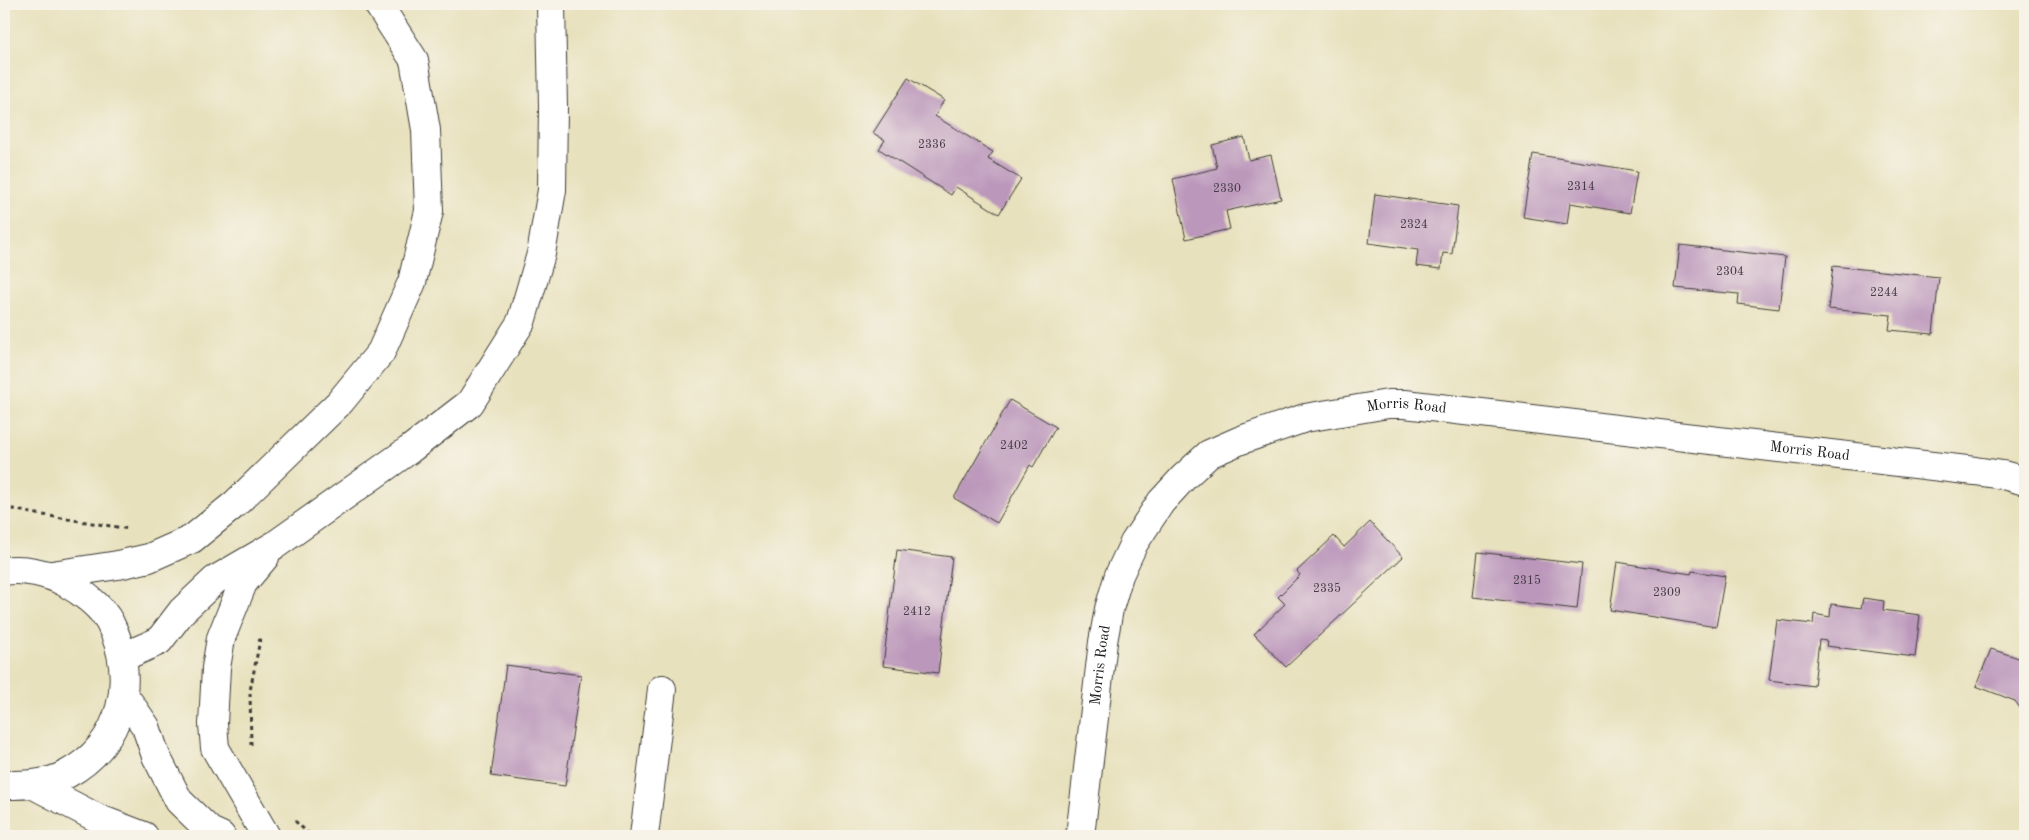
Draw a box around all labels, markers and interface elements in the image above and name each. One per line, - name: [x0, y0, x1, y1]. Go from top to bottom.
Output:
- house number: 2336: [918, 139, 946, 151]
- house number: 2314: [1567, 181, 1595, 193]
- house number: 2330: [1213, 183, 1241, 195]
- house number: 2324: [1400, 219, 1428, 231]
- house number: 2304: [1716, 266, 1744, 278]
- house number: 2244: [1870, 287, 1898, 299]
- street label: Morris Road: [1365, 396, 1448, 416]
- street label: Morris Road: [1769, 439, 1851, 464]
- house number: 2402: [1000, 440, 1028, 452]
- house number: 2315: [1513, 574, 1541, 587]
- house number: 2335: [1313, 582, 1341, 595]
- house number: 2309: [1653, 587, 1681, 599]
- house number: 2412: [903, 606, 931, 618]
- street label: Morris Road: [1088, 624, 1113, 706]

